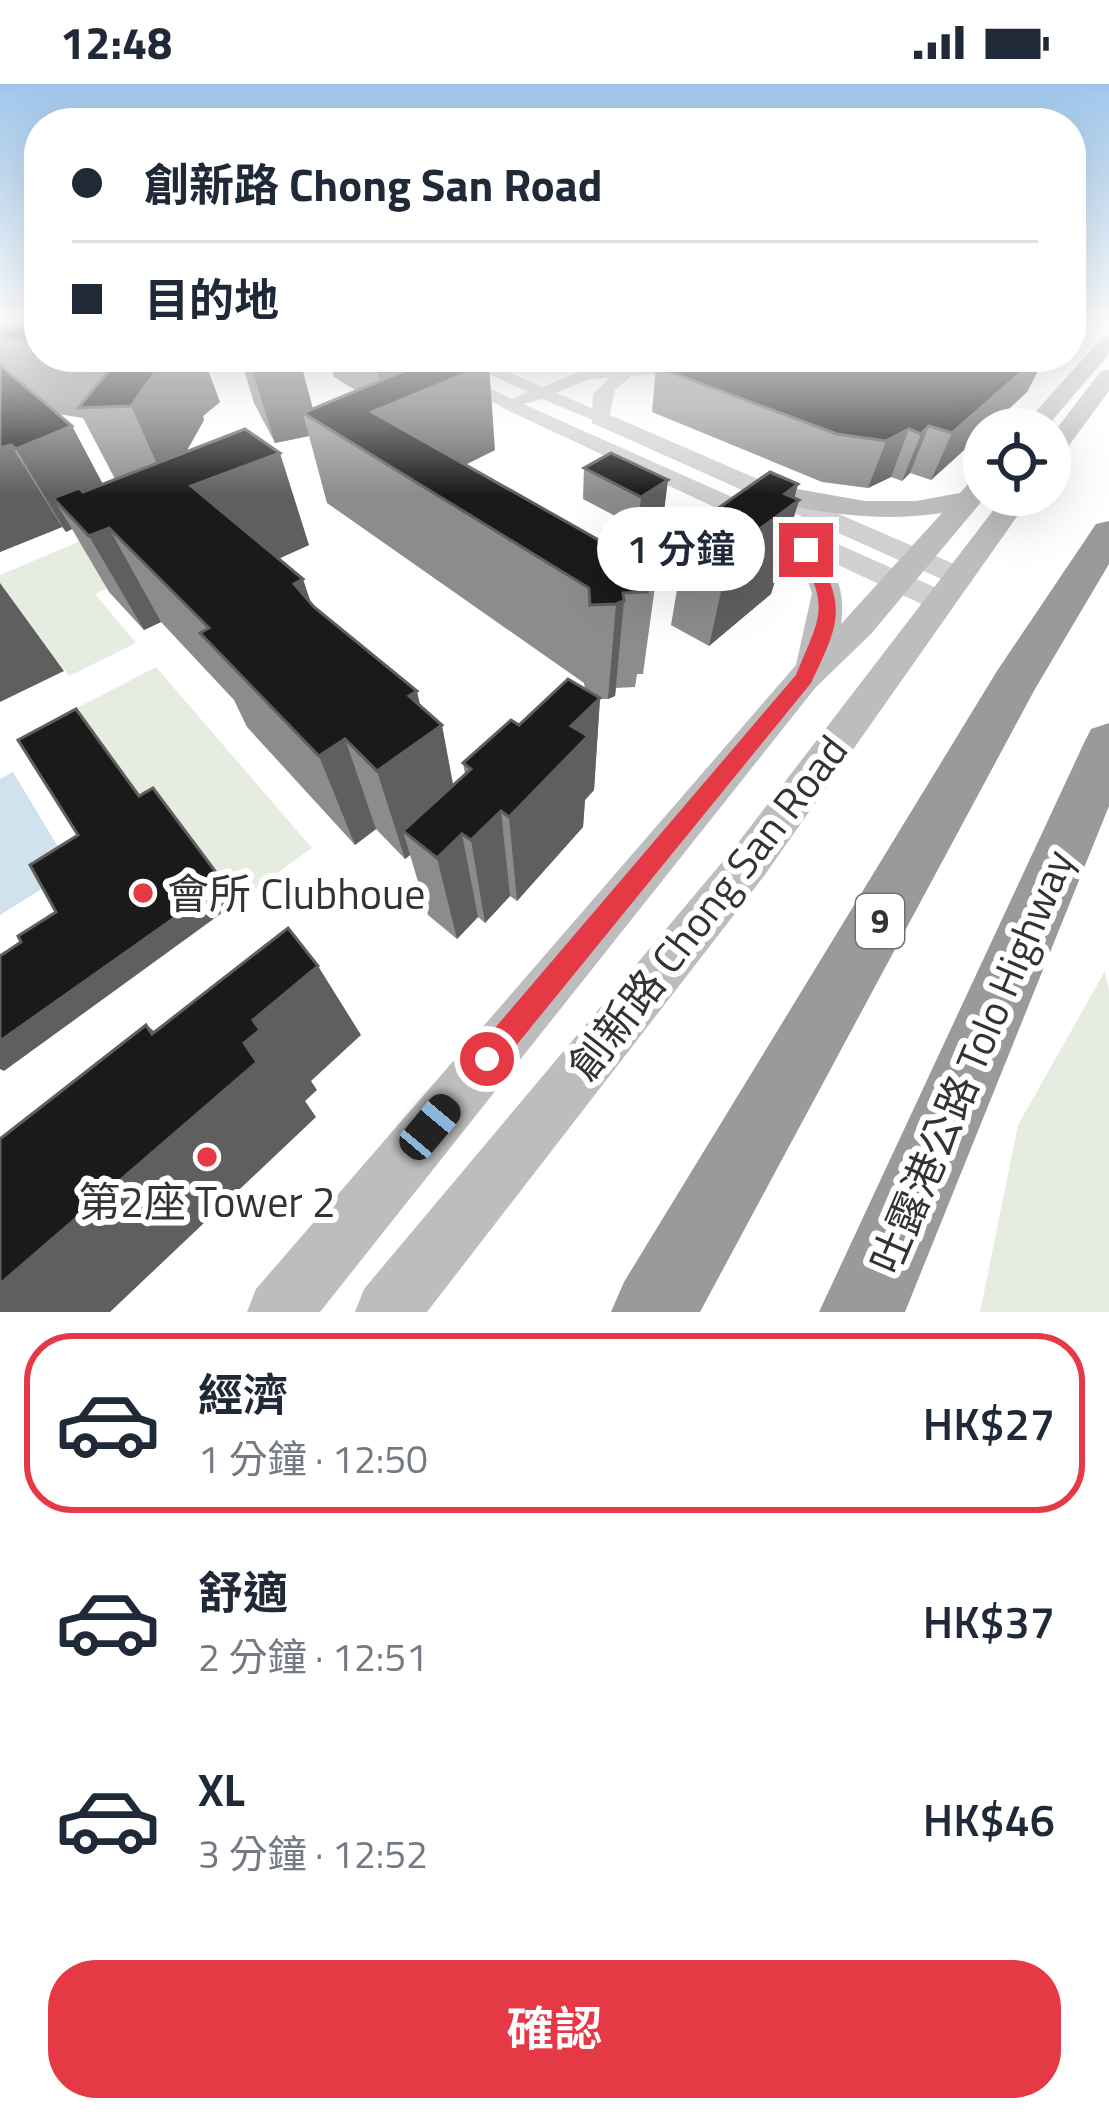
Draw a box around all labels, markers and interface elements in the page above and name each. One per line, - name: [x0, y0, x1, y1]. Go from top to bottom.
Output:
- text: 12:48: [60, 8, 172, 76]
- text: 創新路 Chong San Road: [144, 150, 602, 218]
- text: 目的地: [144, 265, 279, 333]
- map controls: [963, 408, 1071, 516]
- button: locate: [963, 408, 1071, 516]
- callout: 1 分鐘: [596, 508, 764, 592]
- text: 1 分鐘: [627, 519, 735, 578]
- route end: [779, 523, 833, 577]
- street label: 創新路 Chong San Road: [552, 721, 862, 1093]
- street label: 吐露港公路 Tolo Highway: [853, 839, 1089, 1283]
- place label: 會所 Clubhoue: [167, 861, 425, 925]
- marker: 會所 Clubhoue: [130, 880, 156, 906]
- road number: 9: [856, 894, 904, 948]
- route start: [460, 1032, 514, 1086]
- car: [393, 1088, 467, 1166]
- marker: 第2座 Tower 2: [194, 1144, 220, 1170]
- place label: 第2座 Tower 2: [78, 1169, 336, 1233]
- text: 經濟: [198, 1360, 288, 1428]
- icon: car: [54, 1369, 162, 1477]
- text: HK$27: [923, 1389, 1055, 1457]
- text: 1 分鐘 · 12:50: [198, 1429, 428, 1488]
- text: 舒適: [198, 1558, 288, 1626]
- icon: car: [54, 1567, 162, 1675]
- text: HK$37: [923, 1587, 1055, 1655]
- text: 2 分鐘 · 12:51: [198, 1627, 428, 1686]
- text: XL: [198, 1755, 245, 1823]
- icon: car: [54, 1765, 162, 1873]
- text: HK$46: [923, 1785, 1055, 1853]
- text: 3 分鐘 · 12:52: [198, 1824, 428, 1883]
- button: 確認: [48, 1960, 1061, 2098]

